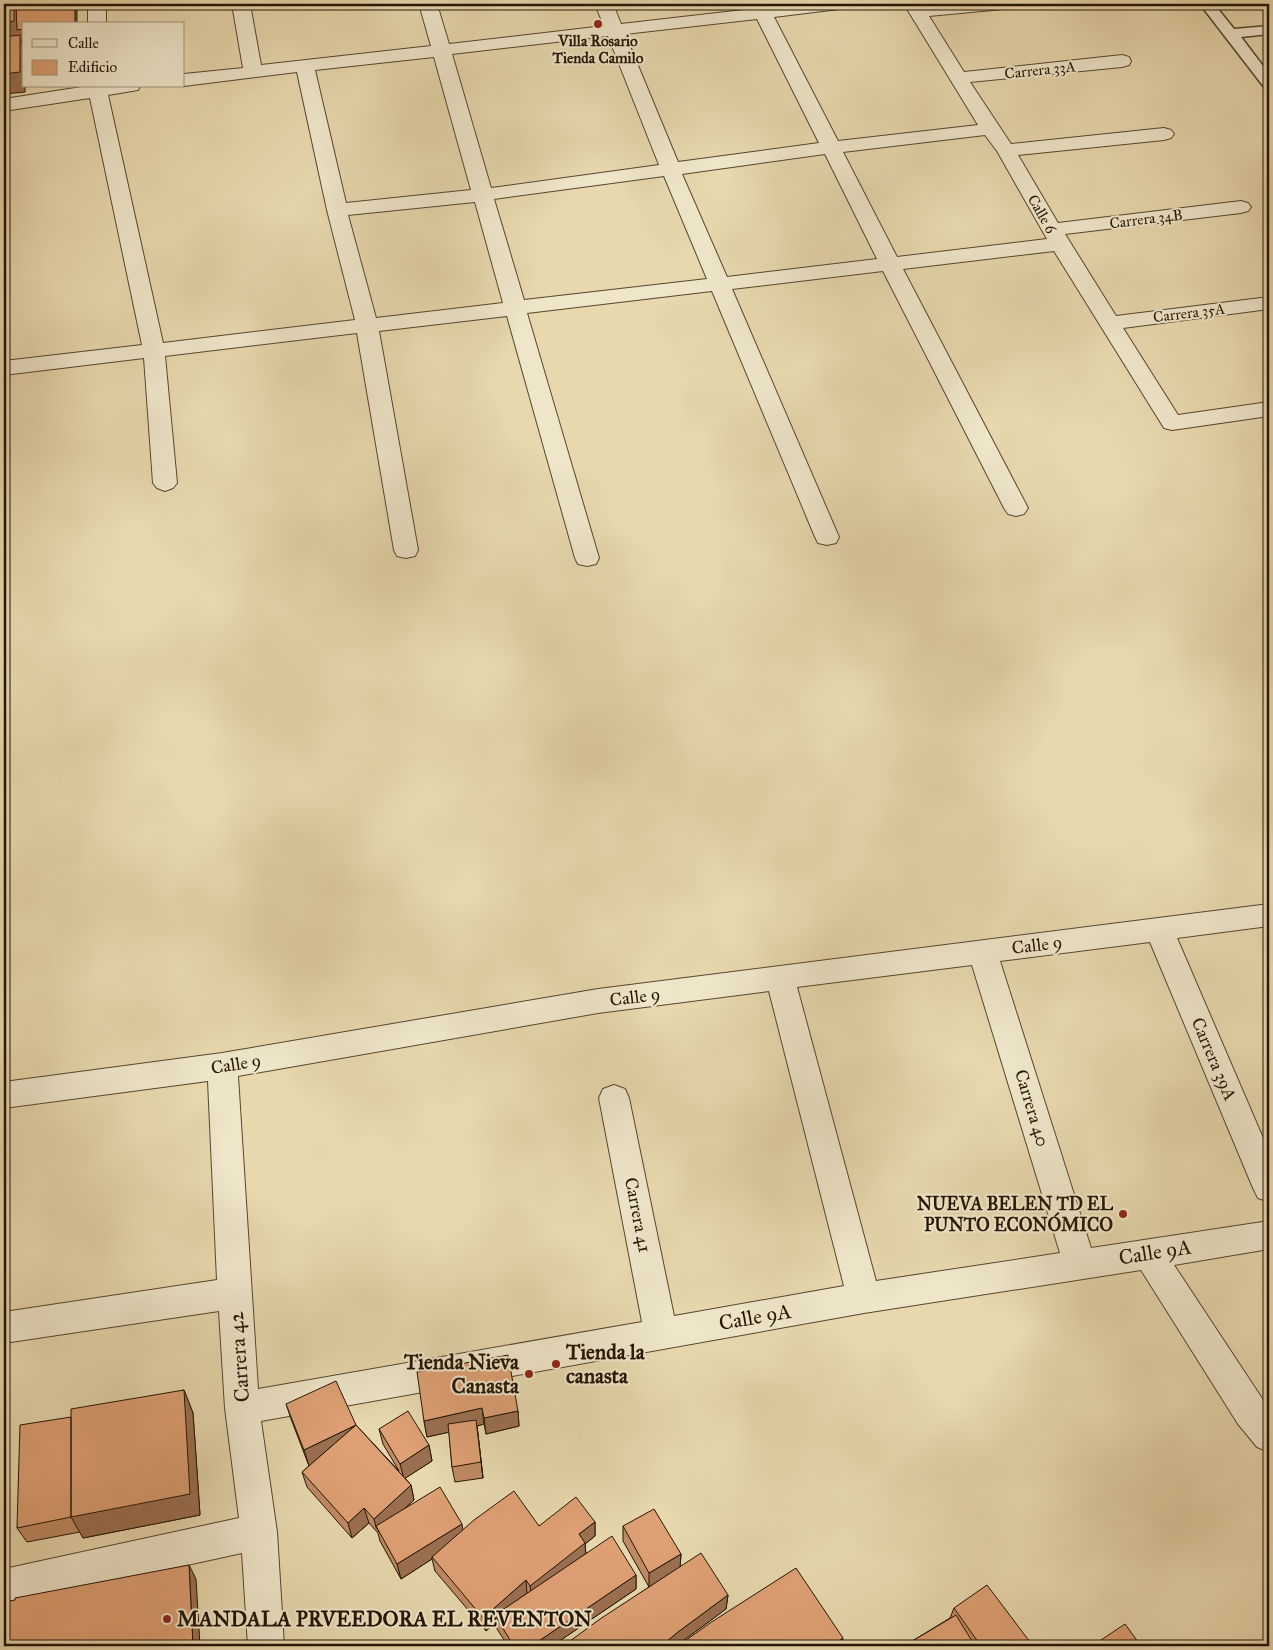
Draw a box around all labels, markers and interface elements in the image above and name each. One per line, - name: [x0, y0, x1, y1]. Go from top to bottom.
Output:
- marker: Villa Rosario Tienda Camilo: [592, 18, 604, 30]
- legend: [22, 22, 185, 88]
- place label: Villa Rosario Tienda Camilo: [552, 32, 644, 67]
- text: Calle: [68, 34, 99, 52]
- street label: Carrera 33A: [1004, 57, 1076, 83]
- text: Edificio: [68, 58, 117, 76]
- street label: Calle 6: [1024, 191, 1061, 238]
- street label: Carrera 34B: [1108, 206, 1184, 232]
- street label: Carrera 35A: [1152, 300, 1226, 326]
- street label: Calle 9: [1011, 931, 1063, 959]
- street label: Calle 9: [609, 983, 661, 1011]
- street label: Carrera 39A: [1187, 1014, 1241, 1104]
- street label: Calle 9: [209, 1049, 263, 1079]
- street label: Carrera 40: [1010, 1067, 1054, 1149]
- street label: Carrera 41: [620, 1176, 656, 1254]
- place label: NUEVA BELEN TD EL PUNTO ECONÓMICO: [917, 1193, 1114, 1236]
- marker: NUEVA BELEN TD EL PUNTO ECONÓMICO: [1117, 1208, 1129, 1220]
- street label: Calle 9A: [1117, 1233, 1193, 1271]
- street label: Calle 9A: [717, 1298, 793, 1336]
- street label: Carrera 42: [223, 1310, 255, 1403]
- place label: Tienda la canasta: [565, 1339, 646, 1389]
- place label: Tienda Nieva Canasta: [403, 1349, 520, 1399]
- marker: Tienda la canasta: [550, 1358, 562, 1370]
- marker: Tienda Nieva Canasta: [523, 1368, 535, 1380]
- place label: MANDALA PRVEEDORA EL REVENTON: [177, 1606, 592, 1632]
- marker: MANDALA PRVEEDORA EL REVENTON: [161, 1613, 173, 1625]

